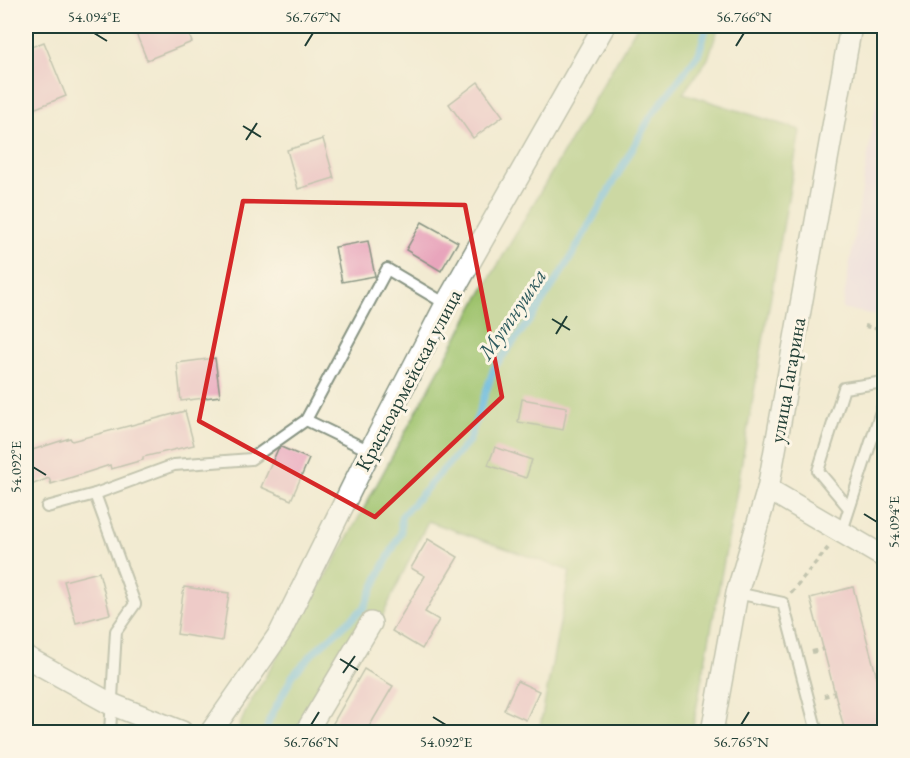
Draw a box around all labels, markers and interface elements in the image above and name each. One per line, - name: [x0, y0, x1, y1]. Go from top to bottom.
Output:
- text: 54.094°E: [68, 7, 121, 26]
- text: 56.767°N: [285, 7, 341, 26]
- text: 56.766°N: [716, 7, 772, 26]
- water label: Мутнушка: [470, 263, 553, 367]
- street label: Красноармейская улица: [349, 284, 468, 476]
- street label: улица Гагарина: [763, 314, 811, 445]
- text: 54.092°E: [6, 440, 25, 493]
- text: 54.094°E: [884, 495, 903, 548]
- text: 56.766°N: [283, 732, 339, 751]
- text: 54.092°E: [420, 732, 473, 751]
- text: 56.765°N: [713, 732, 769, 751]

